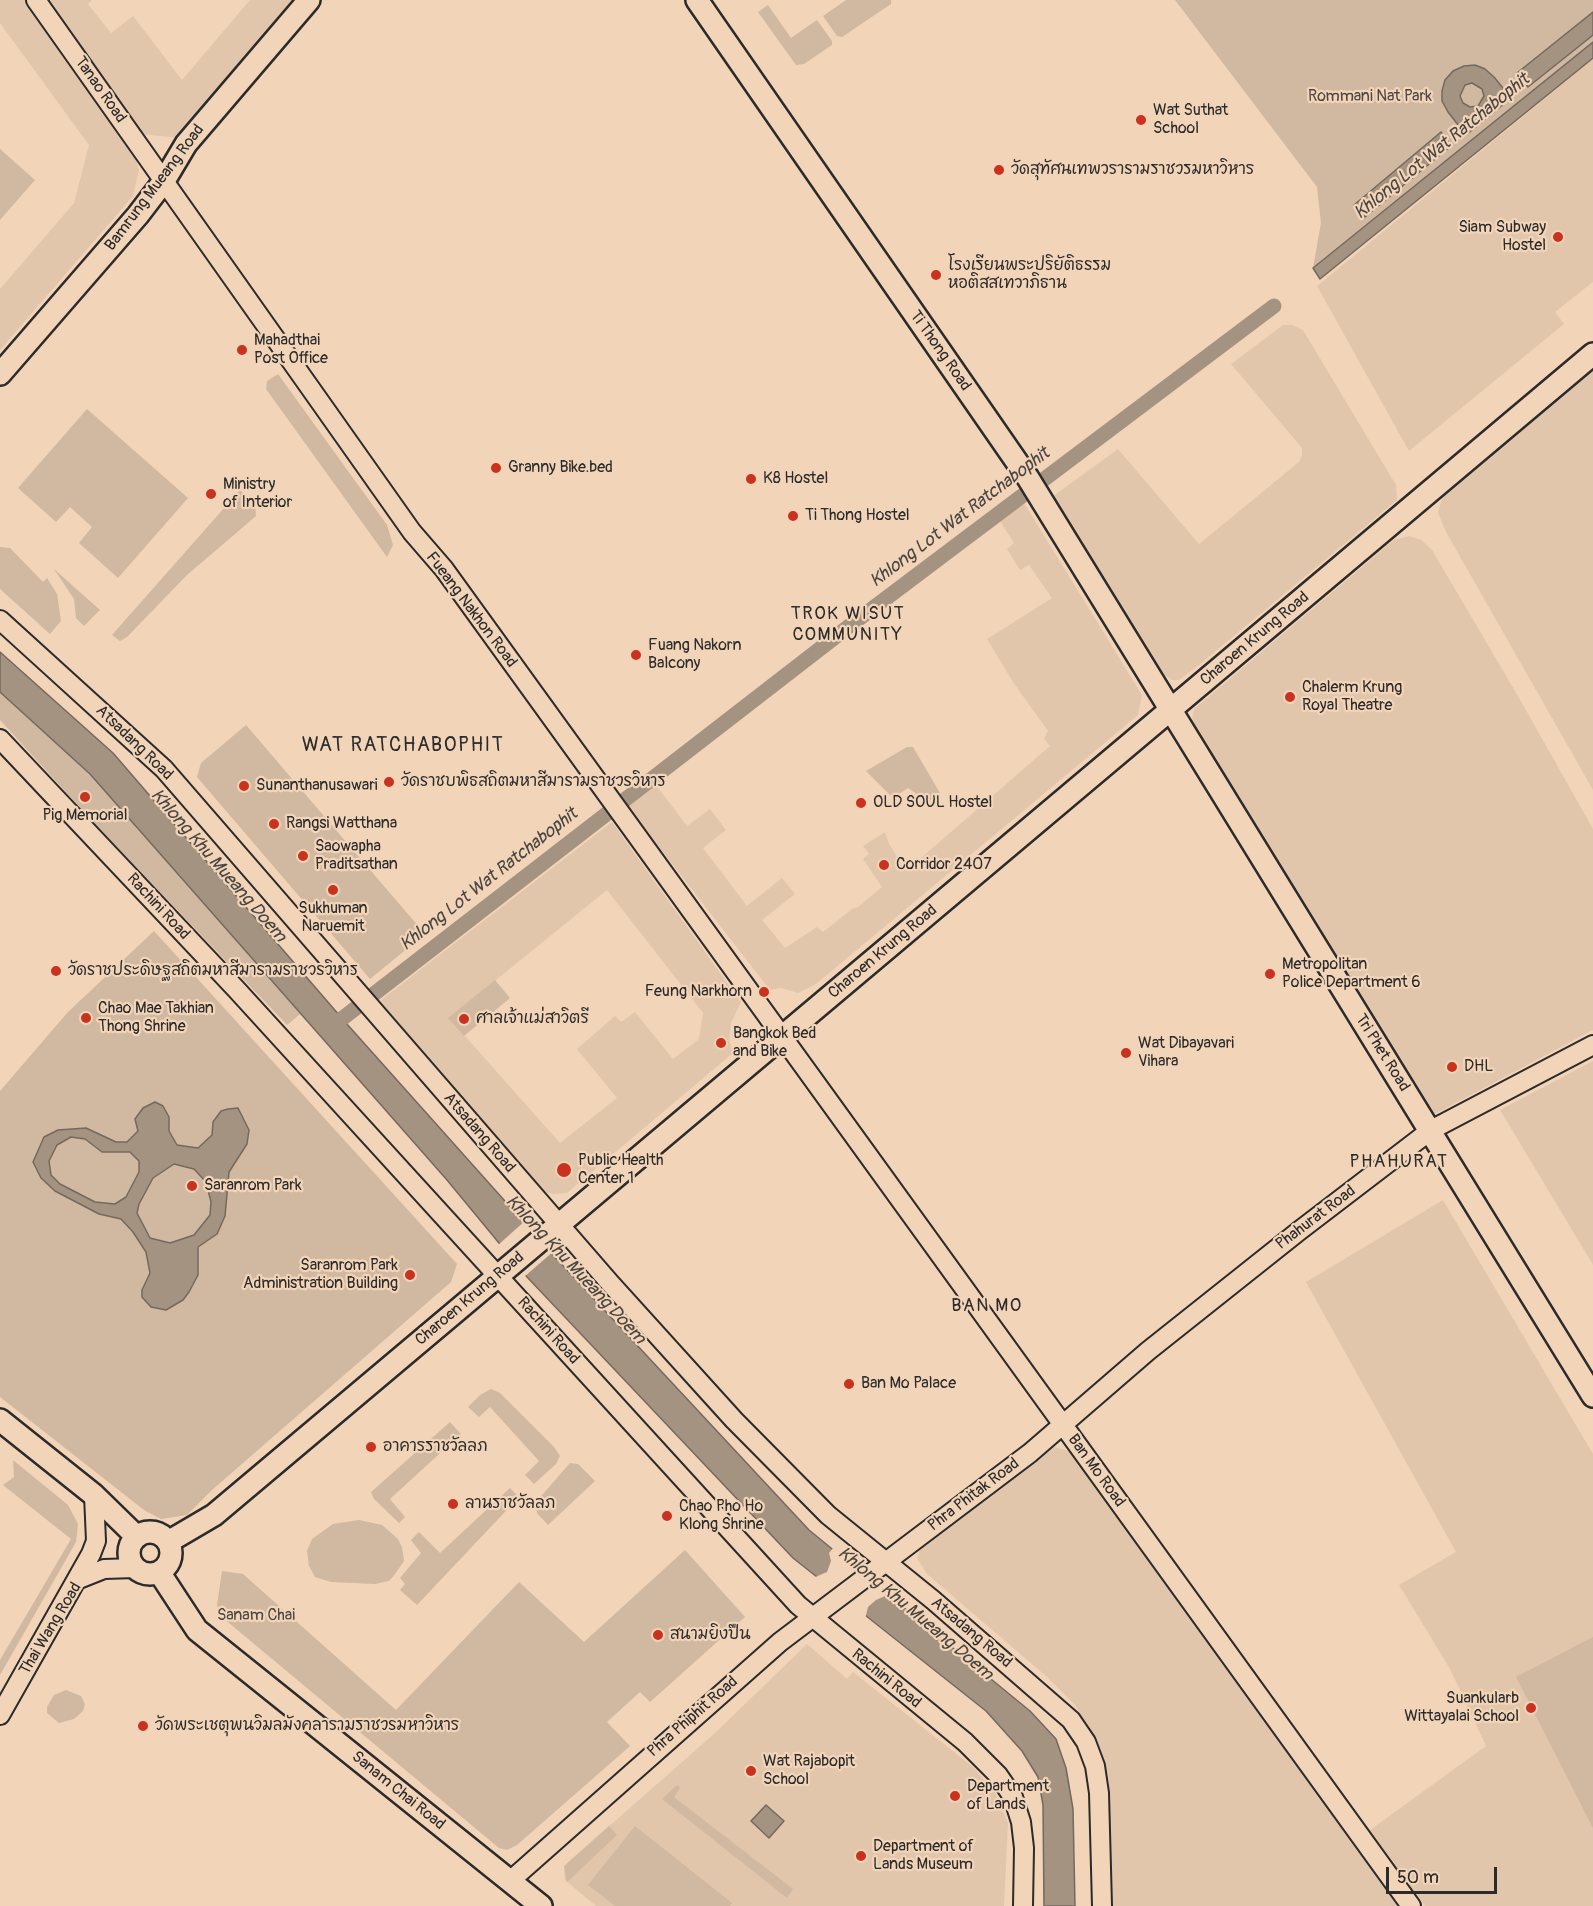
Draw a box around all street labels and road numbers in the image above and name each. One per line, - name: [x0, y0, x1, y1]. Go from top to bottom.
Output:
- street label: Tanao Road: [70, 53, 130, 127]
- street label: Bamrung Mueang Road: [101, 121, 209, 255]
- street label: Ti Thong Road: [905, 307, 975, 395]
- street label: Fueang Nakhon Road: [421, 548, 521, 672]
- street label: Charoen Krung Road: [1197, 588, 1313, 690]
- street label: Atsadang Road: [91, 701, 177, 785]
- street label: Rachini Road: [122, 870, 194, 944]
- street label: Charoen Krung Road: [825, 901, 941, 1003]
- street label: Tri Phet Road: [1351, 1011, 1413, 1095]
- street label: Atsadang Road: [439, 1089, 519, 1177]
- street label: Phahurat Road: [1272, 1182, 1360, 1254]
- street label: Charoen Krung Road: [412, 1248, 528, 1350]
- street label: Rachini Road: [513, 1293, 583, 1369]
- street label: Ban Mo Road: [1063, 1431, 1129, 1511]
- street label: Phra Phitak Road: [925, 1454, 1023, 1536]
- street label: Thai Wang Road: [16, 1579, 86, 1679]
- street label: Atsadang Road: [927, 1594, 1015, 1672]
- street label: Rachini Road: [847, 1645, 925, 1713]
- street label: Phra Phiphit Road: [644, 1673, 742, 1761]
- street label: Sanam Chai Road: [347, 1747, 449, 1835]

